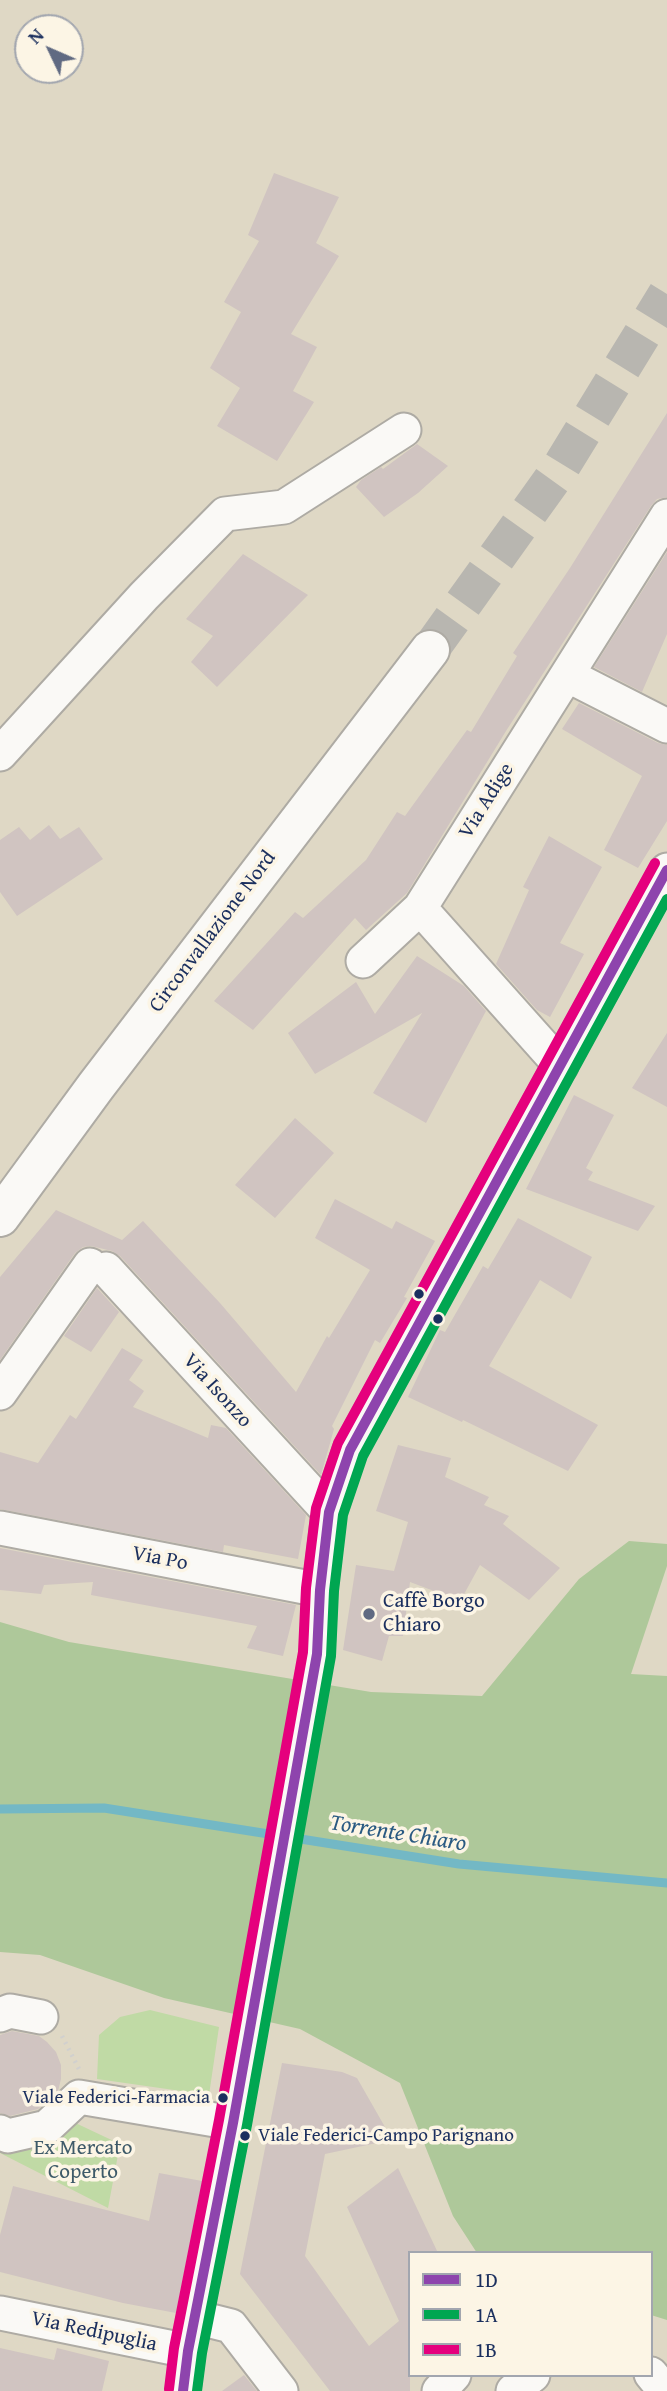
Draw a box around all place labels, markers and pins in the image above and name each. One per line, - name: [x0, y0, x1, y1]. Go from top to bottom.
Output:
- unlabelled marker: [412, 1287, 426, 1301]
- unlabelled marker: [431, 1312, 445, 1326]
- place label: Caffè Borgo Chiaro: [383, 1589, 485, 1639]
- marker: Caffè Borgo Chiaro: [361, 1606, 377, 1622]
- place label: Viale Federici-Farmacia: [22, 2087, 210, 2109]
- marker: Viale Federici-Farmacia: [216, 2091, 230, 2105]
- place label: Viale Federici-Campo Parignano: [258, 2125, 514, 2147]
- marker: Viale Federici-Campo Parignano: [238, 2129, 252, 2143]

